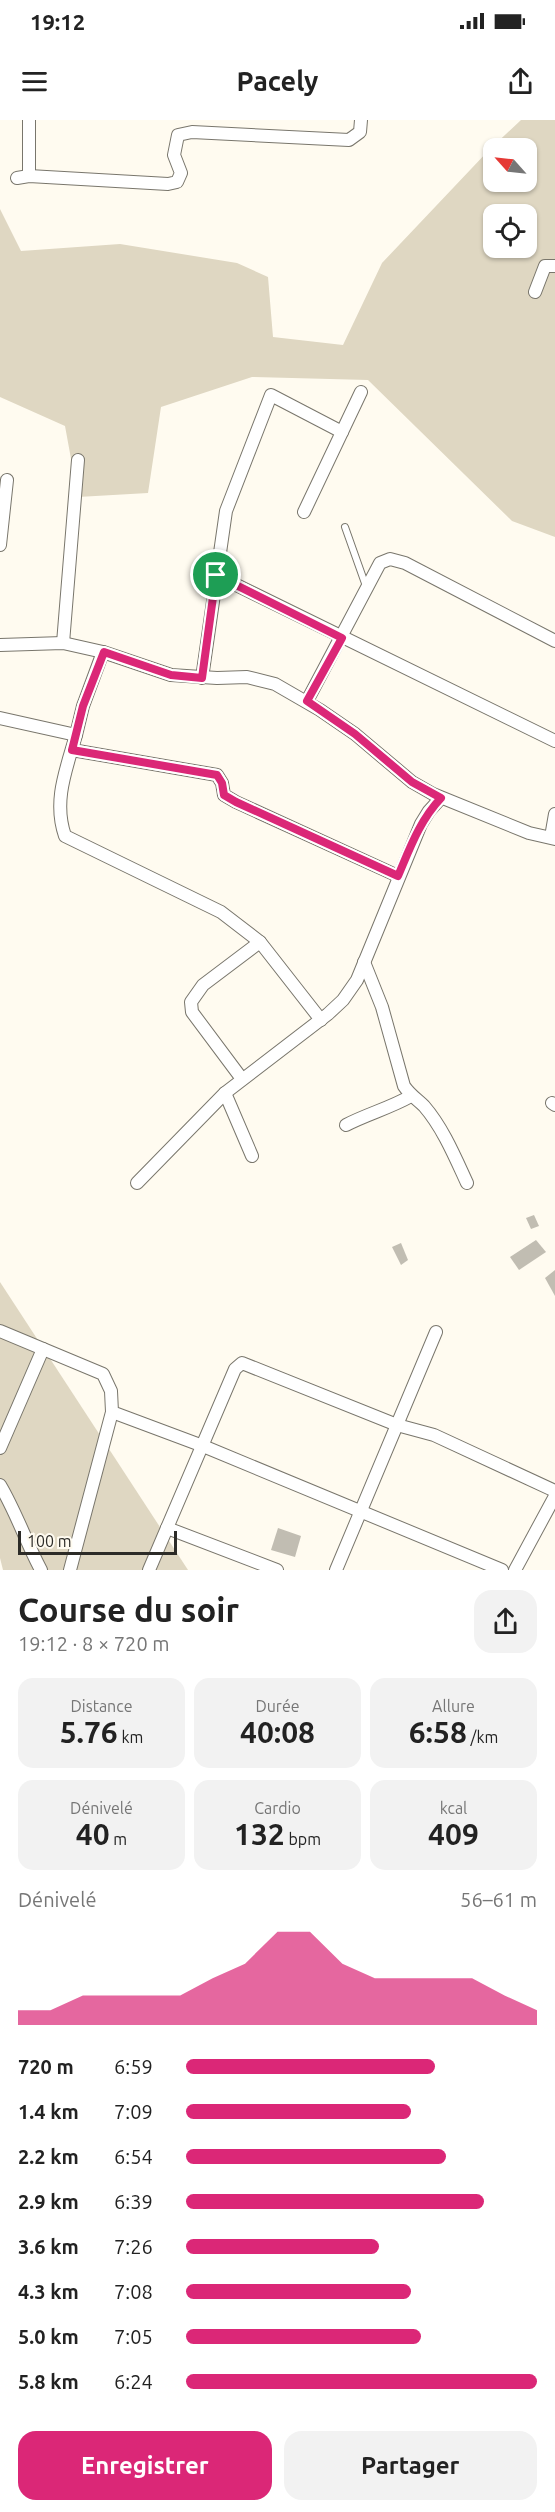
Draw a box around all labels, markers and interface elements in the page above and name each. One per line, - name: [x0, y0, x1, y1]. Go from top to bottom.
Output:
- text: 19:12: [30, 9, 85, 34]
- icon: menu: [18, 65, 51, 98]
- icon: share: [504, 65, 537, 98]
- text: Pacely: [237, 66, 318, 96]
- north arrow: [483, 138, 537, 192]
- map controls: [483, 138, 537, 258]
- button: locate: [483, 204, 537, 258]
- pin: [190, 549, 241, 600]
- icon: arrive: [199, 558, 232, 591]
- scale bar: [18, 1528, 177, 1556]
- text: 100 m: [27, 1532, 72, 1550]
- button: share: [474, 1590, 537, 1653]
- text: Course du soir: [18, 1591, 239, 1628]
- text: 19:12 · 8 × 720 m: [18, 1632, 170, 1655]
- text: Distance: [71, 1697, 132, 1715]
- text: Durée: [255, 1697, 300, 1715]
- text: Allure: [432, 1697, 475, 1715]
- text: 5.76: [60, 1715, 118, 1749]
- text: 40:08: [240, 1715, 315, 1749]
- text: 6:58: [409, 1715, 467, 1749]
- text: km: [118, 1728, 143, 1746]
- text: /km: [467, 1728, 498, 1746]
- text: Dénivelé: [70, 1799, 133, 1817]
- text: Cardio: [254, 1799, 301, 1817]
- text: kcal: [440, 1799, 467, 1817]
- text: 40: [76, 1817, 110, 1851]
- text: 132: [234, 1817, 285, 1851]
- text: 409: [428, 1817, 479, 1851]
- text: m: [110, 1830, 127, 1848]
- text: bpm: [285, 1830, 321, 1848]
- text: Dénivelé: [18, 1888, 96, 1911]
- text: 56–61 m: [460, 1888, 537, 1911]
- text: 720 m: [18, 2055, 74, 2078]
- text: 6:59: [114, 2055, 153, 2078]
- text: 1.4 km: [18, 2100, 79, 2123]
- text: 7:09: [114, 2100, 153, 2123]
- text: 2.2 km: [18, 2145, 79, 2168]
- text: 6:54: [114, 2145, 153, 2168]
- text: 2.9 km: [18, 2190, 79, 2213]
- text: 6:39: [114, 2190, 153, 2213]
- text: 3.6 km: [18, 2235, 79, 2258]
- text: 7:26: [114, 2235, 153, 2258]
- text: 4.3 km: [18, 2280, 79, 2303]
- text: 7:08: [114, 2280, 153, 2303]
- text: 5.0 km: [18, 2325, 79, 2348]
- text: 7:05: [114, 2325, 153, 2348]
- text: 5.8 km: [18, 2370, 79, 2393]
- text: 6:24: [114, 2370, 153, 2393]
- button: Enregistrer: [18, 2431, 272, 2500]
- button: Partager: [284, 2431, 537, 2500]

